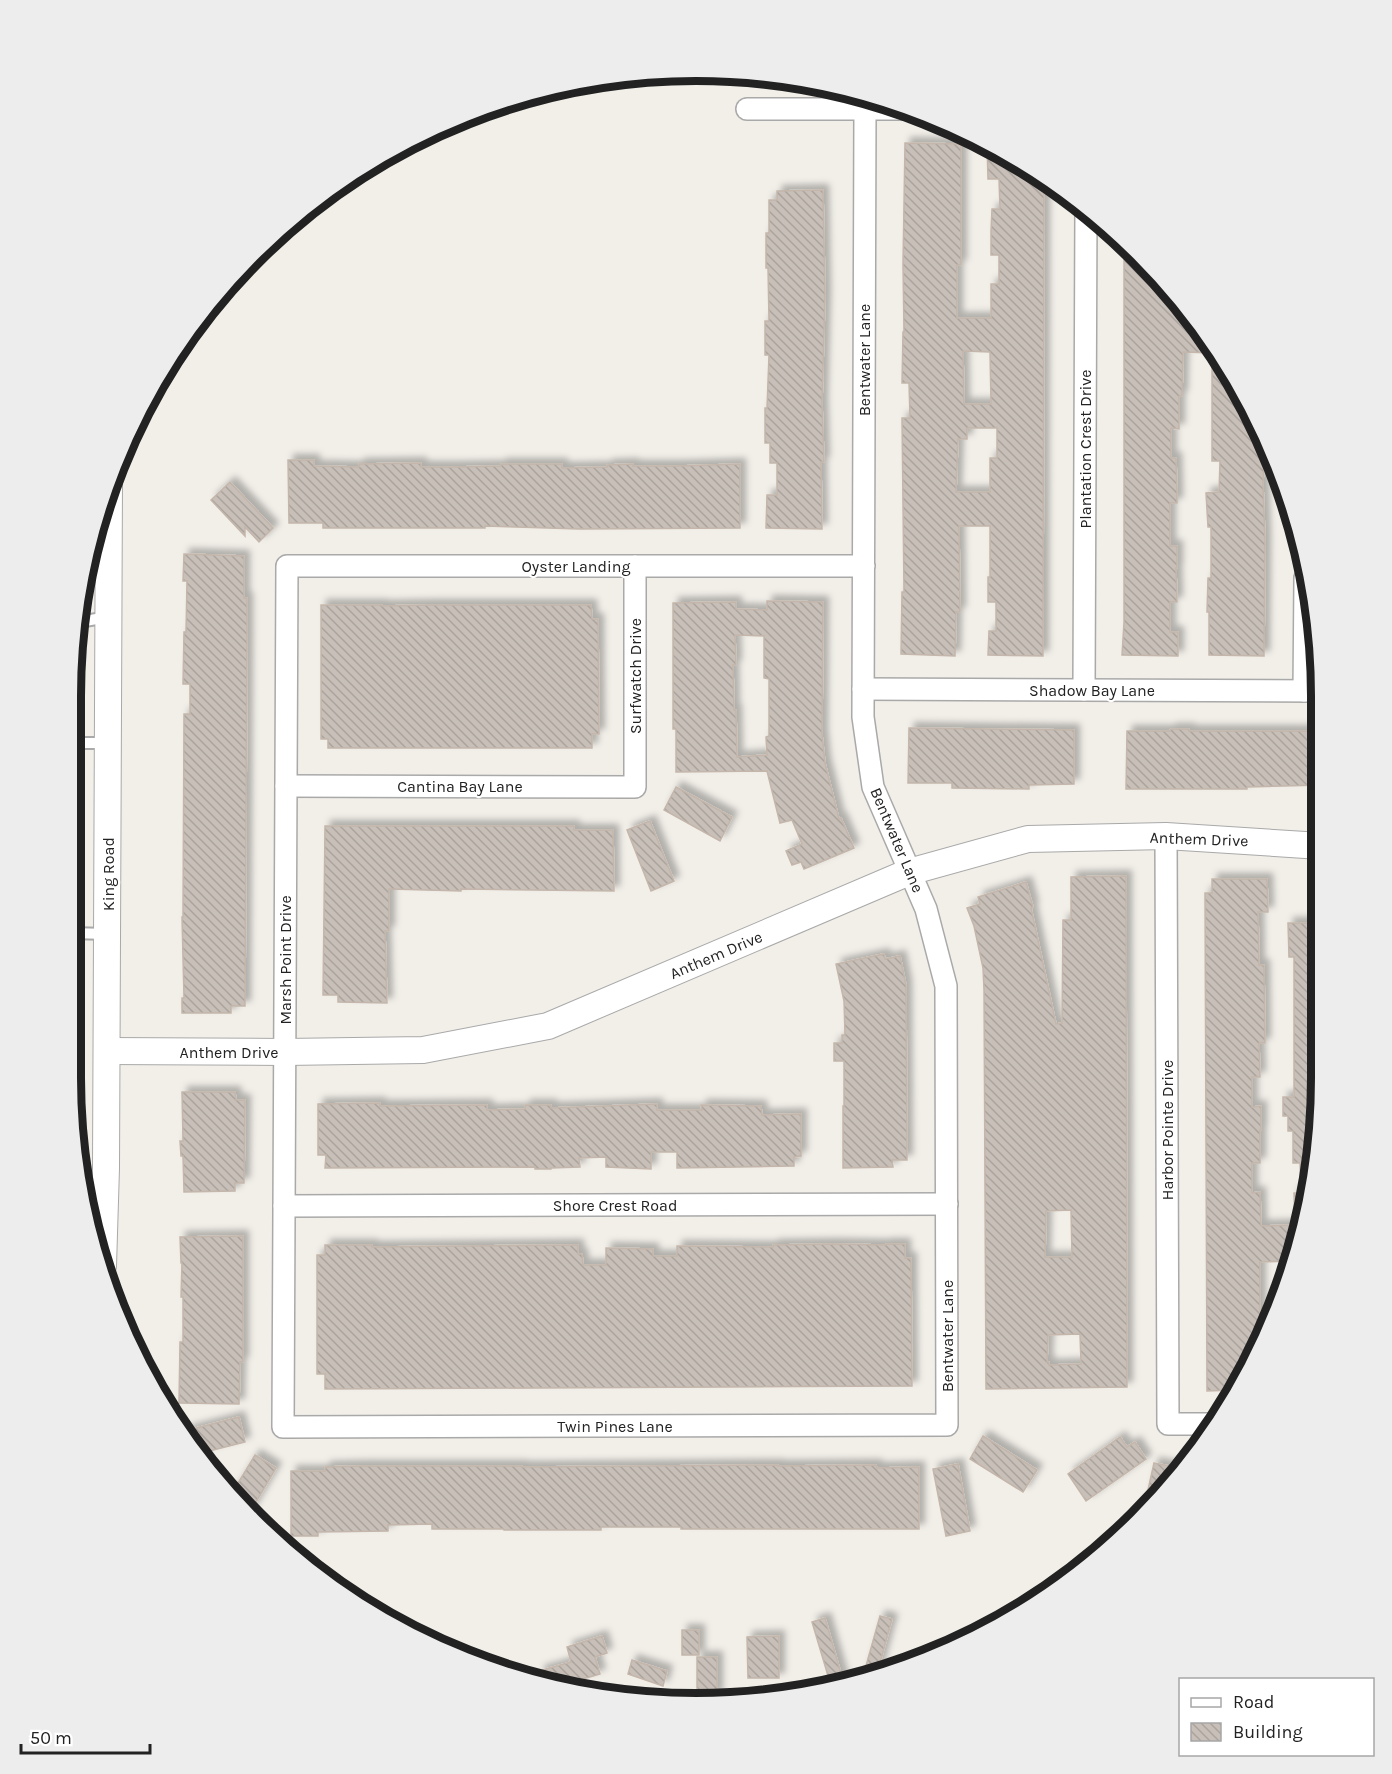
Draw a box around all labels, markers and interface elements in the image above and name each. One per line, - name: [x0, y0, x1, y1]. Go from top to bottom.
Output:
- street label: Bentwater Lane: [855, 304, 874, 416]
- street label: Plantation Crest Drive: [1076, 369, 1095, 529]
- street label: Oyster Landing: [522, 557, 630, 576]
- street label: Surfwatch Drive: [626, 618, 645, 734]
- street label: Shadow Bay Lane: [1029, 681, 1155, 700]
- street label: Cantina Bay Lane: [397, 777, 523, 796]
- street label: Bentwater Lane: [866, 785, 928, 895]
- street label: Anthem Drive: [1149, 828, 1249, 850]
- street label: King Road: [99, 837, 118, 911]
- street label: Marsh Point Drive: [276, 895, 295, 1025]
- street label: Anthem Drive: [667, 927, 765, 983]
- street label: Anthem Drive: [180, 1043, 278, 1062]
- street label: Harbor Pointe Drive: [1158, 1060, 1177, 1200]
- street label: Shore Crest Road: [553, 1196, 677, 1215]
- street label: Bentwater Lane: [938, 1280, 957, 1392]
- street label: Twin Pines Lane: [557, 1417, 673, 1436]
- legend: [1179, 1678, 1374, 1756]
- text: Road: [1233, 1691, 1274, 1713]
- scale bar: [21, 1717, 150, 1755]
- text: Building: [1233, 1721, 1303, 1743]
- text: 50 m: [30, 1727, 72, 1749]

